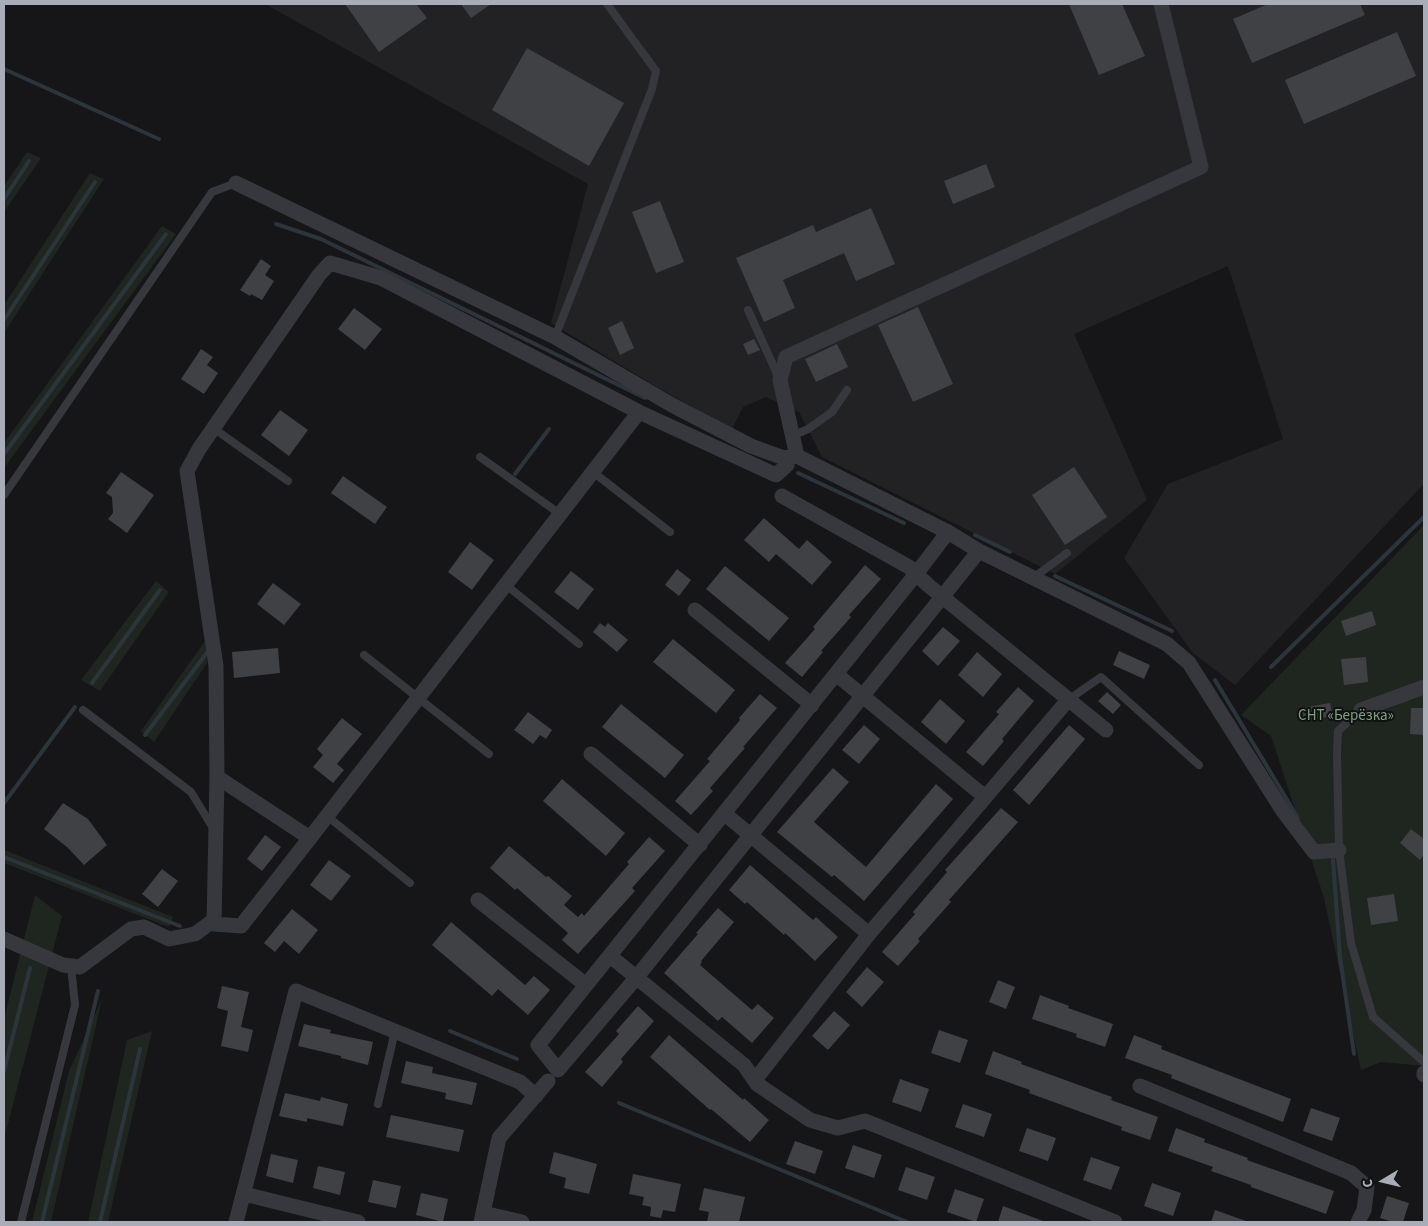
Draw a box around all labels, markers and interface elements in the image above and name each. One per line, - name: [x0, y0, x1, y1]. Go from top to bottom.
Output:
- park label: СНТ «Берёзка»: [1298, 708, 1394, 726]
- north arrow: [1358, 1156, 1408, 1206]
- text: С: [1358, 1178, 1379, 1189]

